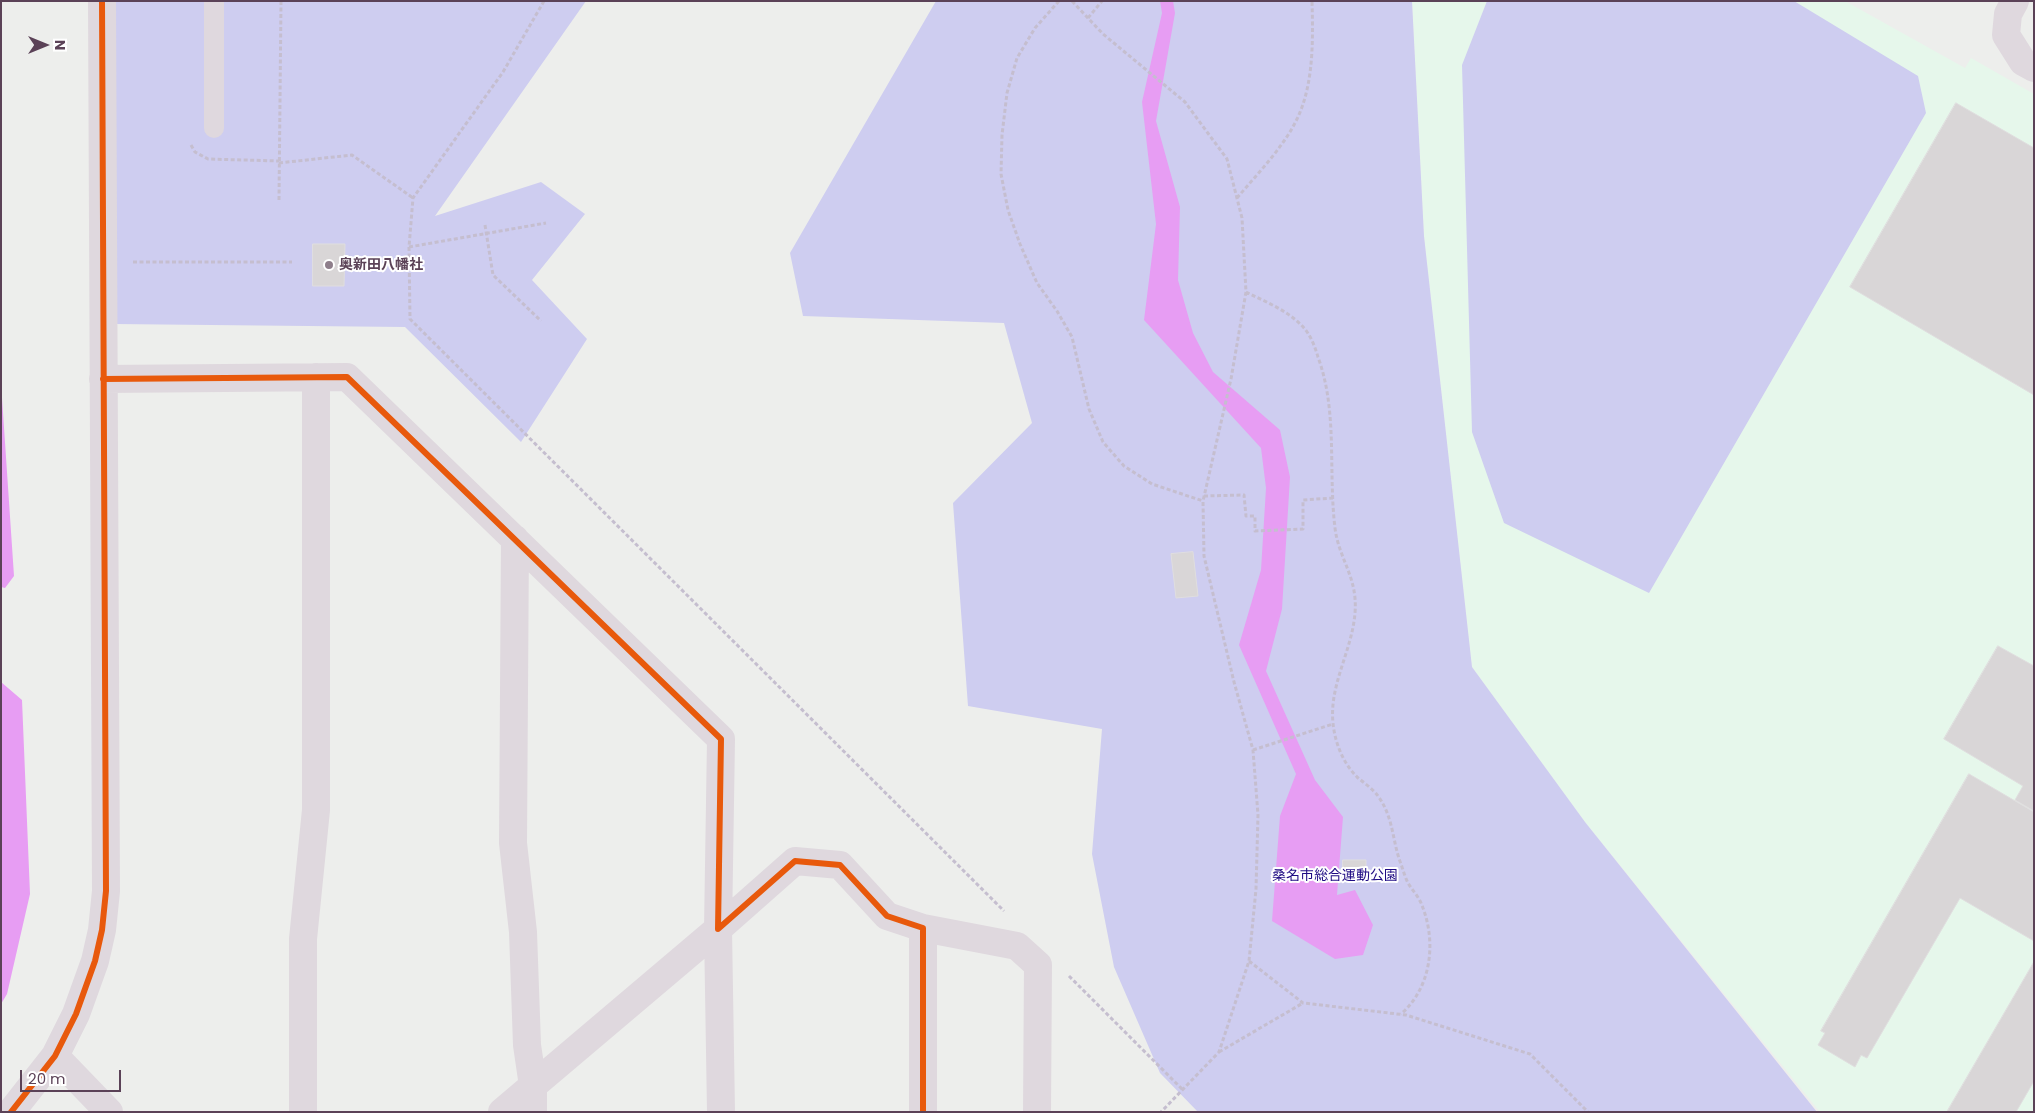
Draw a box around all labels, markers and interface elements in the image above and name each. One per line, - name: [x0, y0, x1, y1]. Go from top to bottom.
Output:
- north arrow: [20, 20, 70, 70]
- text: N: [50, 40, 70, 50]
- place label: 奥新田八幡社: [339, 257, 423, 273]
- marker: 奥新田八幡社: [323, 259, 335, 271]
- park label: 桑名市総合運動公園: [1272, 868, 1398, 884]
- scale bar: [22, 1060, 124, 1092]
- text: 20 m: [28, 1068, 66, 1089]

